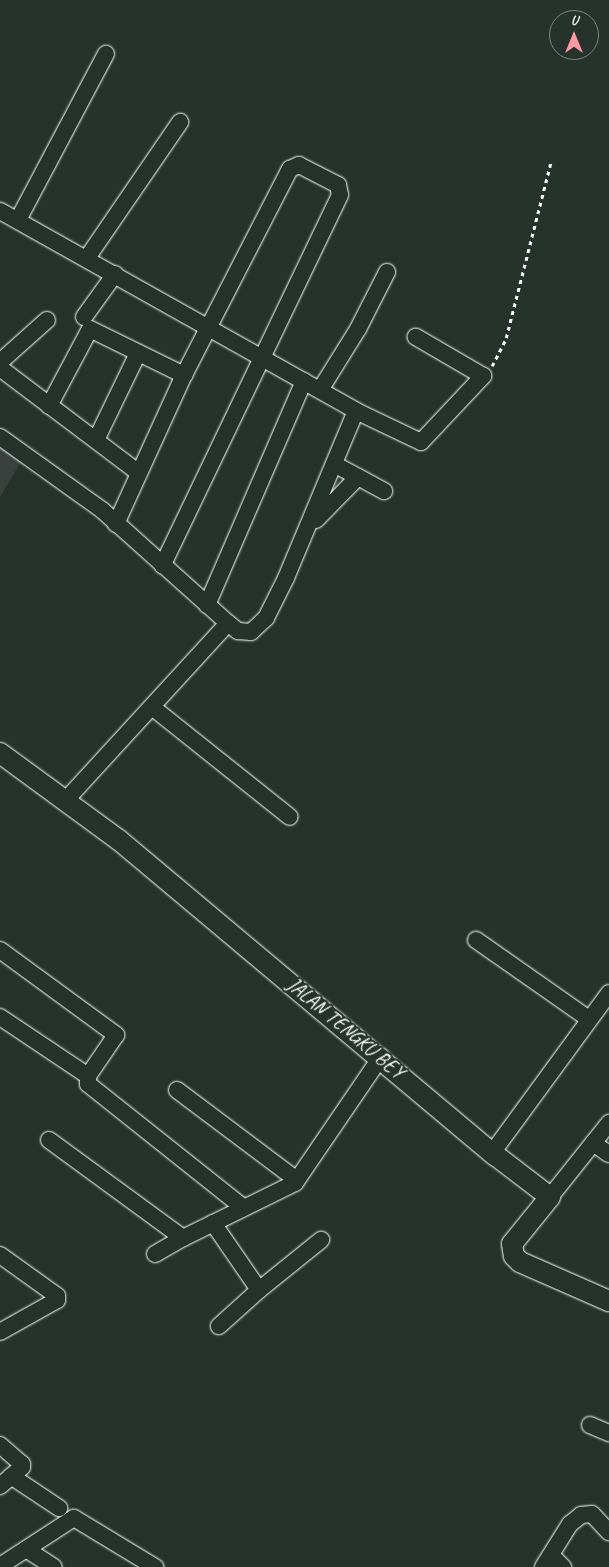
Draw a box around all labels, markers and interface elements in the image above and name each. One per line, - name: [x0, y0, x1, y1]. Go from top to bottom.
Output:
- north arrow: [549, 10, 599, 60]
- text: U: [571, 12, 577, 29]
- street label: JALAN TENGKU BEY: [282, 972, 410, 1084]

